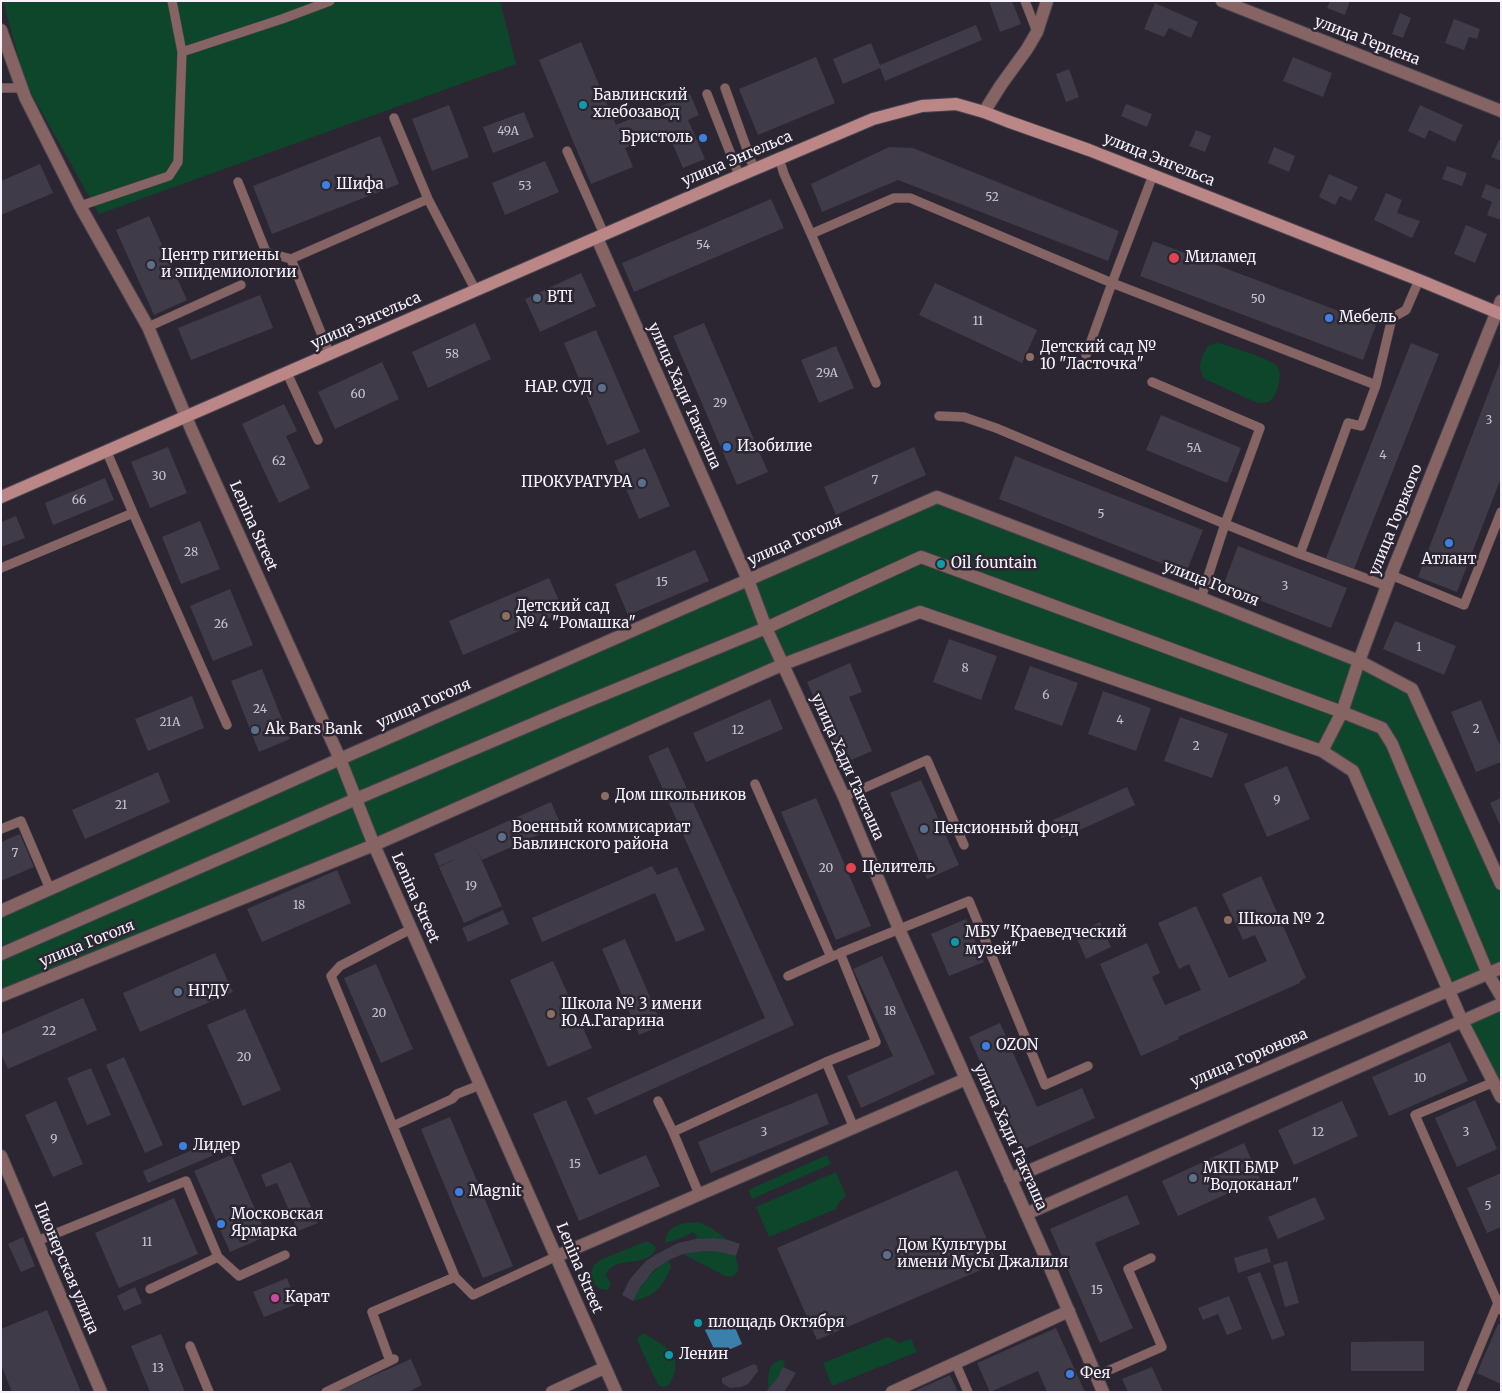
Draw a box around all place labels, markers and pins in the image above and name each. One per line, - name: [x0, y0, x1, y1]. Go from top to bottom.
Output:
- place label: Бавлинский хлебозавод: [593, 87, 688, 122]
- marker: Бавлинский хлебозавод: [577, 99, 589, 111]
- place label: Бристоль: [621, 129, 693, 147]
- marker: Бристоль: [697, 132, 709, 144]
- place label: Шифа: [336, 176, 384, 194]
- marker: Шифа: [320, 179, 332, 191]
- place label: Центр гигиены и эпидемиологии: [161, 247, 297, 282]
- place label: Миламед: [1185, 249, 1256, 267]
- marker: Миламед: [1167, 251, 1181, 265]
- marker: Центр гигиены и эпидемиологии: [145, 259, 157, 271]
- place label: BTI: [547, 289, 573, 307]
- marker: BTI: [531, 292, 543, 304]
- place label: Мебель: [1339, 309, 1396, 327]
- marker: Мебель: [1323, 312, 1335, 324]
- place label: Детский сад № 10 "Ласточка": [1040, 339, 1157, 374]
- marker: Детский сад № 10 "Ласточка": [1024, 351, 1036, 363]
- place label: НАР. СУД: [524, 379, 592, 397]
- marker: НАР. СУД: [596, 382, 608, 394]
- place label: Изобилие: [737, 438, 812, 456]
- marker: Изобилие: [721, 441, 733, 453]
- place label: ПРОКУРАТУРА: [521, 474, 632, 492]
- marker: ПРОКУРАТУРА: [636, 477, 648, 489]
- marker: Атлант: [1443, 537, 1455, 549]
- place label: Атлант: [1421, 551, 1477, 569]
- place label: Oil fountain: [951, 555, 1037, 573]
- marker: Oil fountain: [935, 558, 947, 570]
- place label: Детский сад № 4 "Ромашка": [516, 598, 636, 633]
- marker: Детский сад № 4 "Ромашка": [500, 610, 512, 622]
- place label: Ak Bars Bank: [265, 721, 363, 739]
- marker: Ak Bars Bank: [249, 724, 261, 736]
- place label: Дом школьников: [615, 787, 746, 805]
- marker: Дом школьников: [599, 790, 611, 802]
- place label: Военный коммисариат Бавлинского района: [512, 819, 691, 854]
- place label: Пенсионный фонд: [934, 820, 1079, 838]
- marker: Пенсионный фонд: [918, 823, 930, 835]
- marker: Военный коммисариат Бавлинского района: [496, 831, 508, 843]
- place label: Целитель: [862, 859, 935, 877]
- marker: Целитель: [844, 861, 858, 875]
- place label: Школа № 2: [1238, 911, 1325, 929]
- marker: Школа № 2: [1222, 914, 1234, 926]
- place label: МБУ "Краеведческий музей": [965, 924, 1127, 959]
- marker: МБУ "Краеведческий музей": [949, 936, 961, 948]
- place label: НГДУ: [188, 983, 229, 1001]
- marker: НГДУ: [172, 986, 184, 998]
- place label: Школа № 3 имени Ю.А.Гагарина: [561, 996, 702, 1031]
- marker: Школа № 3 имени Ю.А.Гагарина: [545, 1008, 557, 1020]
- place label: OZON: [996, 1037, 1038, 1055]
- marker: OZON: [980, 1040, 992, 1052]
- place label: Лидер: [193, 1137, 240, 1155]
- marker: Лидер: [177, 1140, 189, 1152]
- place label: МКП БМР "Водоканал": [1203, 1160, 1299, 1195]
- marker: МКП БМР "Водоканал": [1187, 1172, 1199, 1184]
- place label: Magnit: [469, 1183, 522, 1201]
- marker: Magnit: [453, 1186, 465, 1198]
- place label: Московская Ярмарка: [231, 1206, 323, 1241]
- marker: Московская Ярмарка: [215, 1218, 227, 1230]
- place label: Дом Культуры имени Мусы Джалиля: [897, 1237, 1068, 1272]
- marker: Дом Культуры имени Мусы Джалиля: [881, 1249, 893, 1261]
- place label: Карат: [285, 1289, 330, 1307]
- marker: Карат: [269, 1292, 281, 1304]
- place label: площадь Октября: [708, 1314, 845, 1332]
- marker: площадь Октября: [692, 1317, 704, 1329]
- place label: Ленин: [679, 1346, 728, 1364]
- marker: Ленин: [663, 1349, 675, 1361]
- place label: Фея: [1080, 1365, 1110, 1383]
- marker: Фея: [1064, 1368, 1076, 1380]

